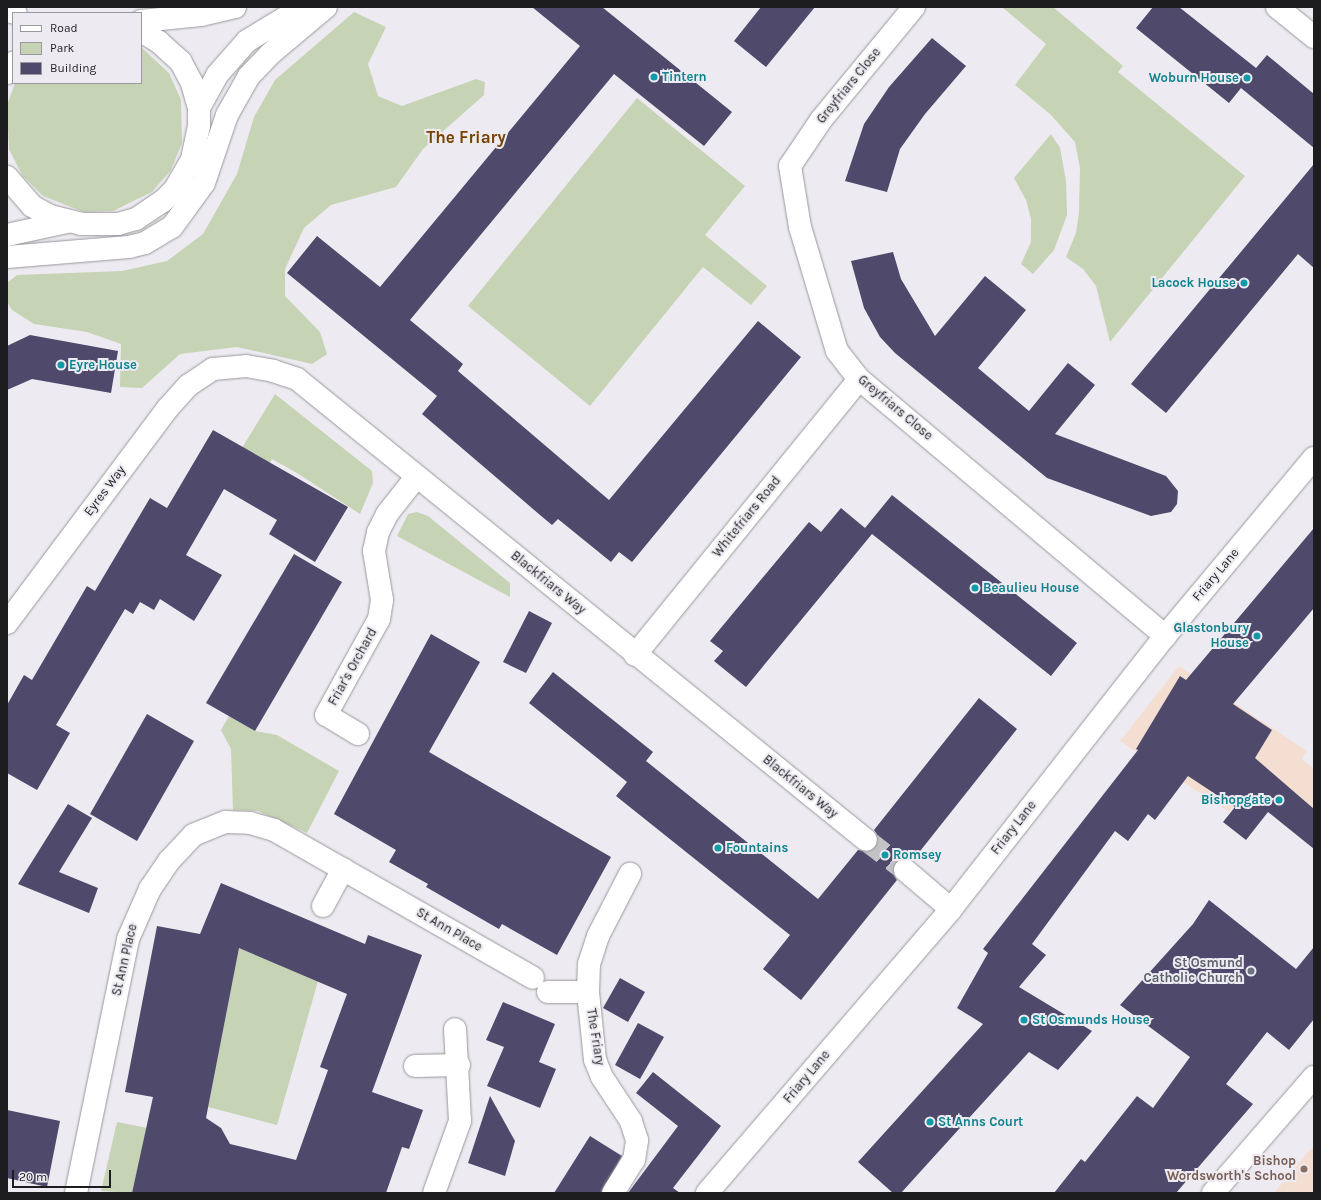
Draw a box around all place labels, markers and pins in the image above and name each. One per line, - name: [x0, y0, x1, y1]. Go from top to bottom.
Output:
- place label: Tintern: [662, 69, 706, 85]
- place label: Woburn House: [1149, 70, 1239, 86]
- marker: Tintern: [649, 72, 659, 82]
- marker: Woburn House: [1242, 73, 1252, 83]
- place label: Lacock House: [1151, 275, 1236, 291]
- marker: Lacock House: [1239, 278, 1249, 288]
- place label: Eyre House: [69, 357, 137, 373]
- marker: Eyre House: [56, 360, 66, 370]
- place label: Beaulieu House: [983, 580, 1079, 596]
- marker: Beaulieu House: [970, 583, 980, 593]
- place label: Glastonbury House: [1173, 621, 1249, 652]
- marker: Glastonbury House: [1252, 631, 1262, 641]
- place label: Bishopgate: [1201, 792, 1271, 808]
- marker: Bishopgate: [1274, 795, 1284, 805]
- place label: Fountains: [726, 840, 788, 856]
- marker: Fountains: [713, 843, 723, 853]
- place label: Romsey: [893, 847, 941, 863]
- marker: Romsey: [880, 850, 890, 860]
- place label: St Osmund Catholic Church: [1144, 956, 1243, 987]
- marker: St Osmund Catholic Church: [1246, 966, 1256, 976]
- place label: St Osmunds House: [1032, 1012, 1150, 1028]
- marker: St Osmunds House: [1019, 1015, 1029, 1025]
- place label: St Anns Court: [938, 1114, 1023, 1130]
- marker: St Anns Court: [925, 1117, 935, 1127]
- place label: Bishop Wordsworth's School: [1167, 1154, 1296, 1185]
- marker: Bishop Wordsworth's School: [1299, 1164, 1309, 1174]

